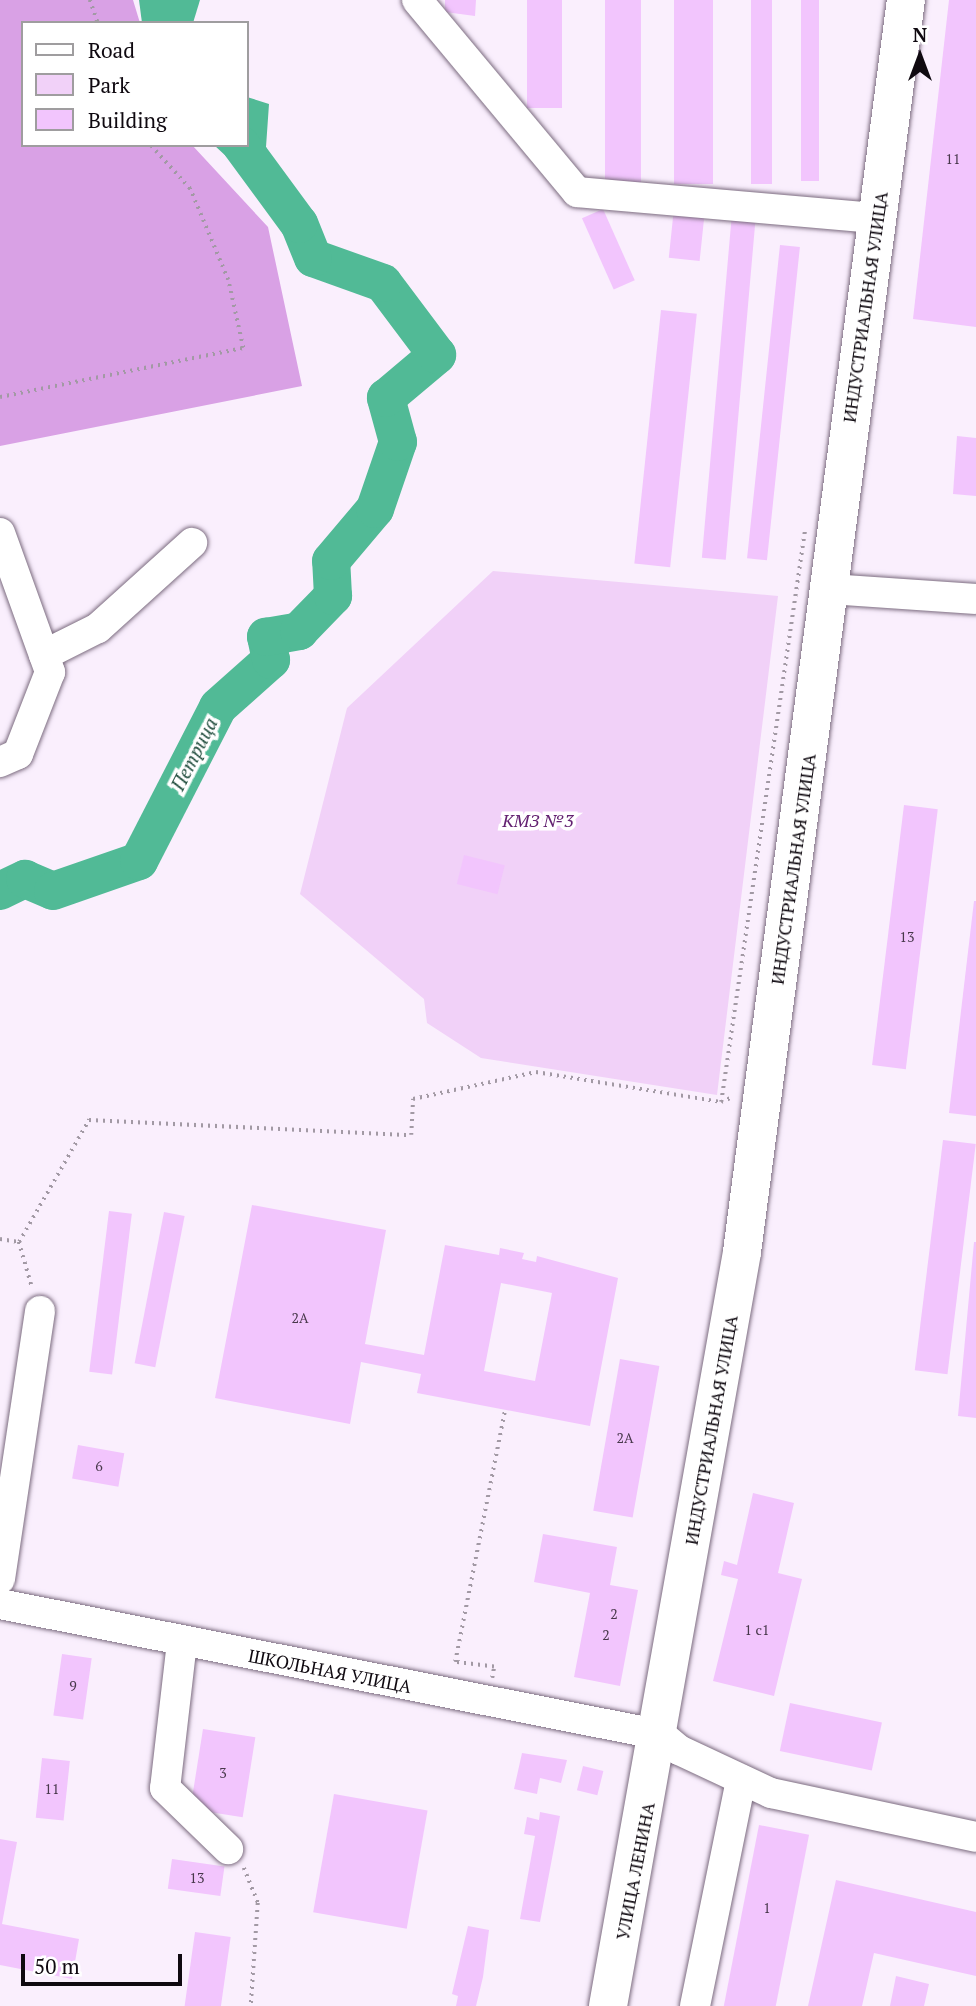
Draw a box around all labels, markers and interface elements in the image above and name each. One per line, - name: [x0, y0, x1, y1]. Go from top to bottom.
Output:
- legend: [21, 21, 248, 147]
- north arrow: [885, 21, 955, 91]
- text: N: [913, 22, 927, 47]
- text: Road: [88, 36, 135, 64]
- text: Park: [88, 71, 130, 99]
- text: Building: [88, 106, 167, 134]
- house number: 11: [946, 151, 960, 167]
- street label: ИНДУСТРИАЛЬНАЯ УЛИЦА: [838, 190, 892, 424]
- water label: Петрица: [166, 714, 222, 794]
- street label: ИНДУСТРИАЛЬНАЯ УЛИЦА: [766, 752, 820, 986]
- park label: КМЗ №3: [502, 809, 574, 831]
- house number: 13: [900, 929, 914, 945]
- house number: 2А: [291, 1310, 309, 1326]
- street label: ИНДУСТРИАЛЬНАЯ УЛИЦА: [680, 1313, 742, 1547]
- house number: 2А: [616, 1430, 634, 1446]
- house number: 6: [95, 1458, 103, 1474]
- house number: 2: [610, 1606, 618, 1622]
- house number: 1 с1: [745, 1622, 769, 1638]
- house number: 2: [602, 1627, 610, 1643]
- street label: ШКОЛЬНАЯ УЛИЦА: [246, 1645, 414, 1697]
- house number: 9: [69, 1678, 77, 1694]
- house number: 3: [219, 1765, 227, 1781]
- house number: 11: [45, 1781, 59, 1797]
- street label: УЛИЦА ЛЕНИНА: [611, 1800, 659, 1942]
- house number: 13: [190, 1870, 204, 1886]
- house number: 1: [763, 1900, 771, 1916]
- scale bar: [24, 1940, 186, 1984]
- text: 50 m: [34, 1952, 80, 1980]

